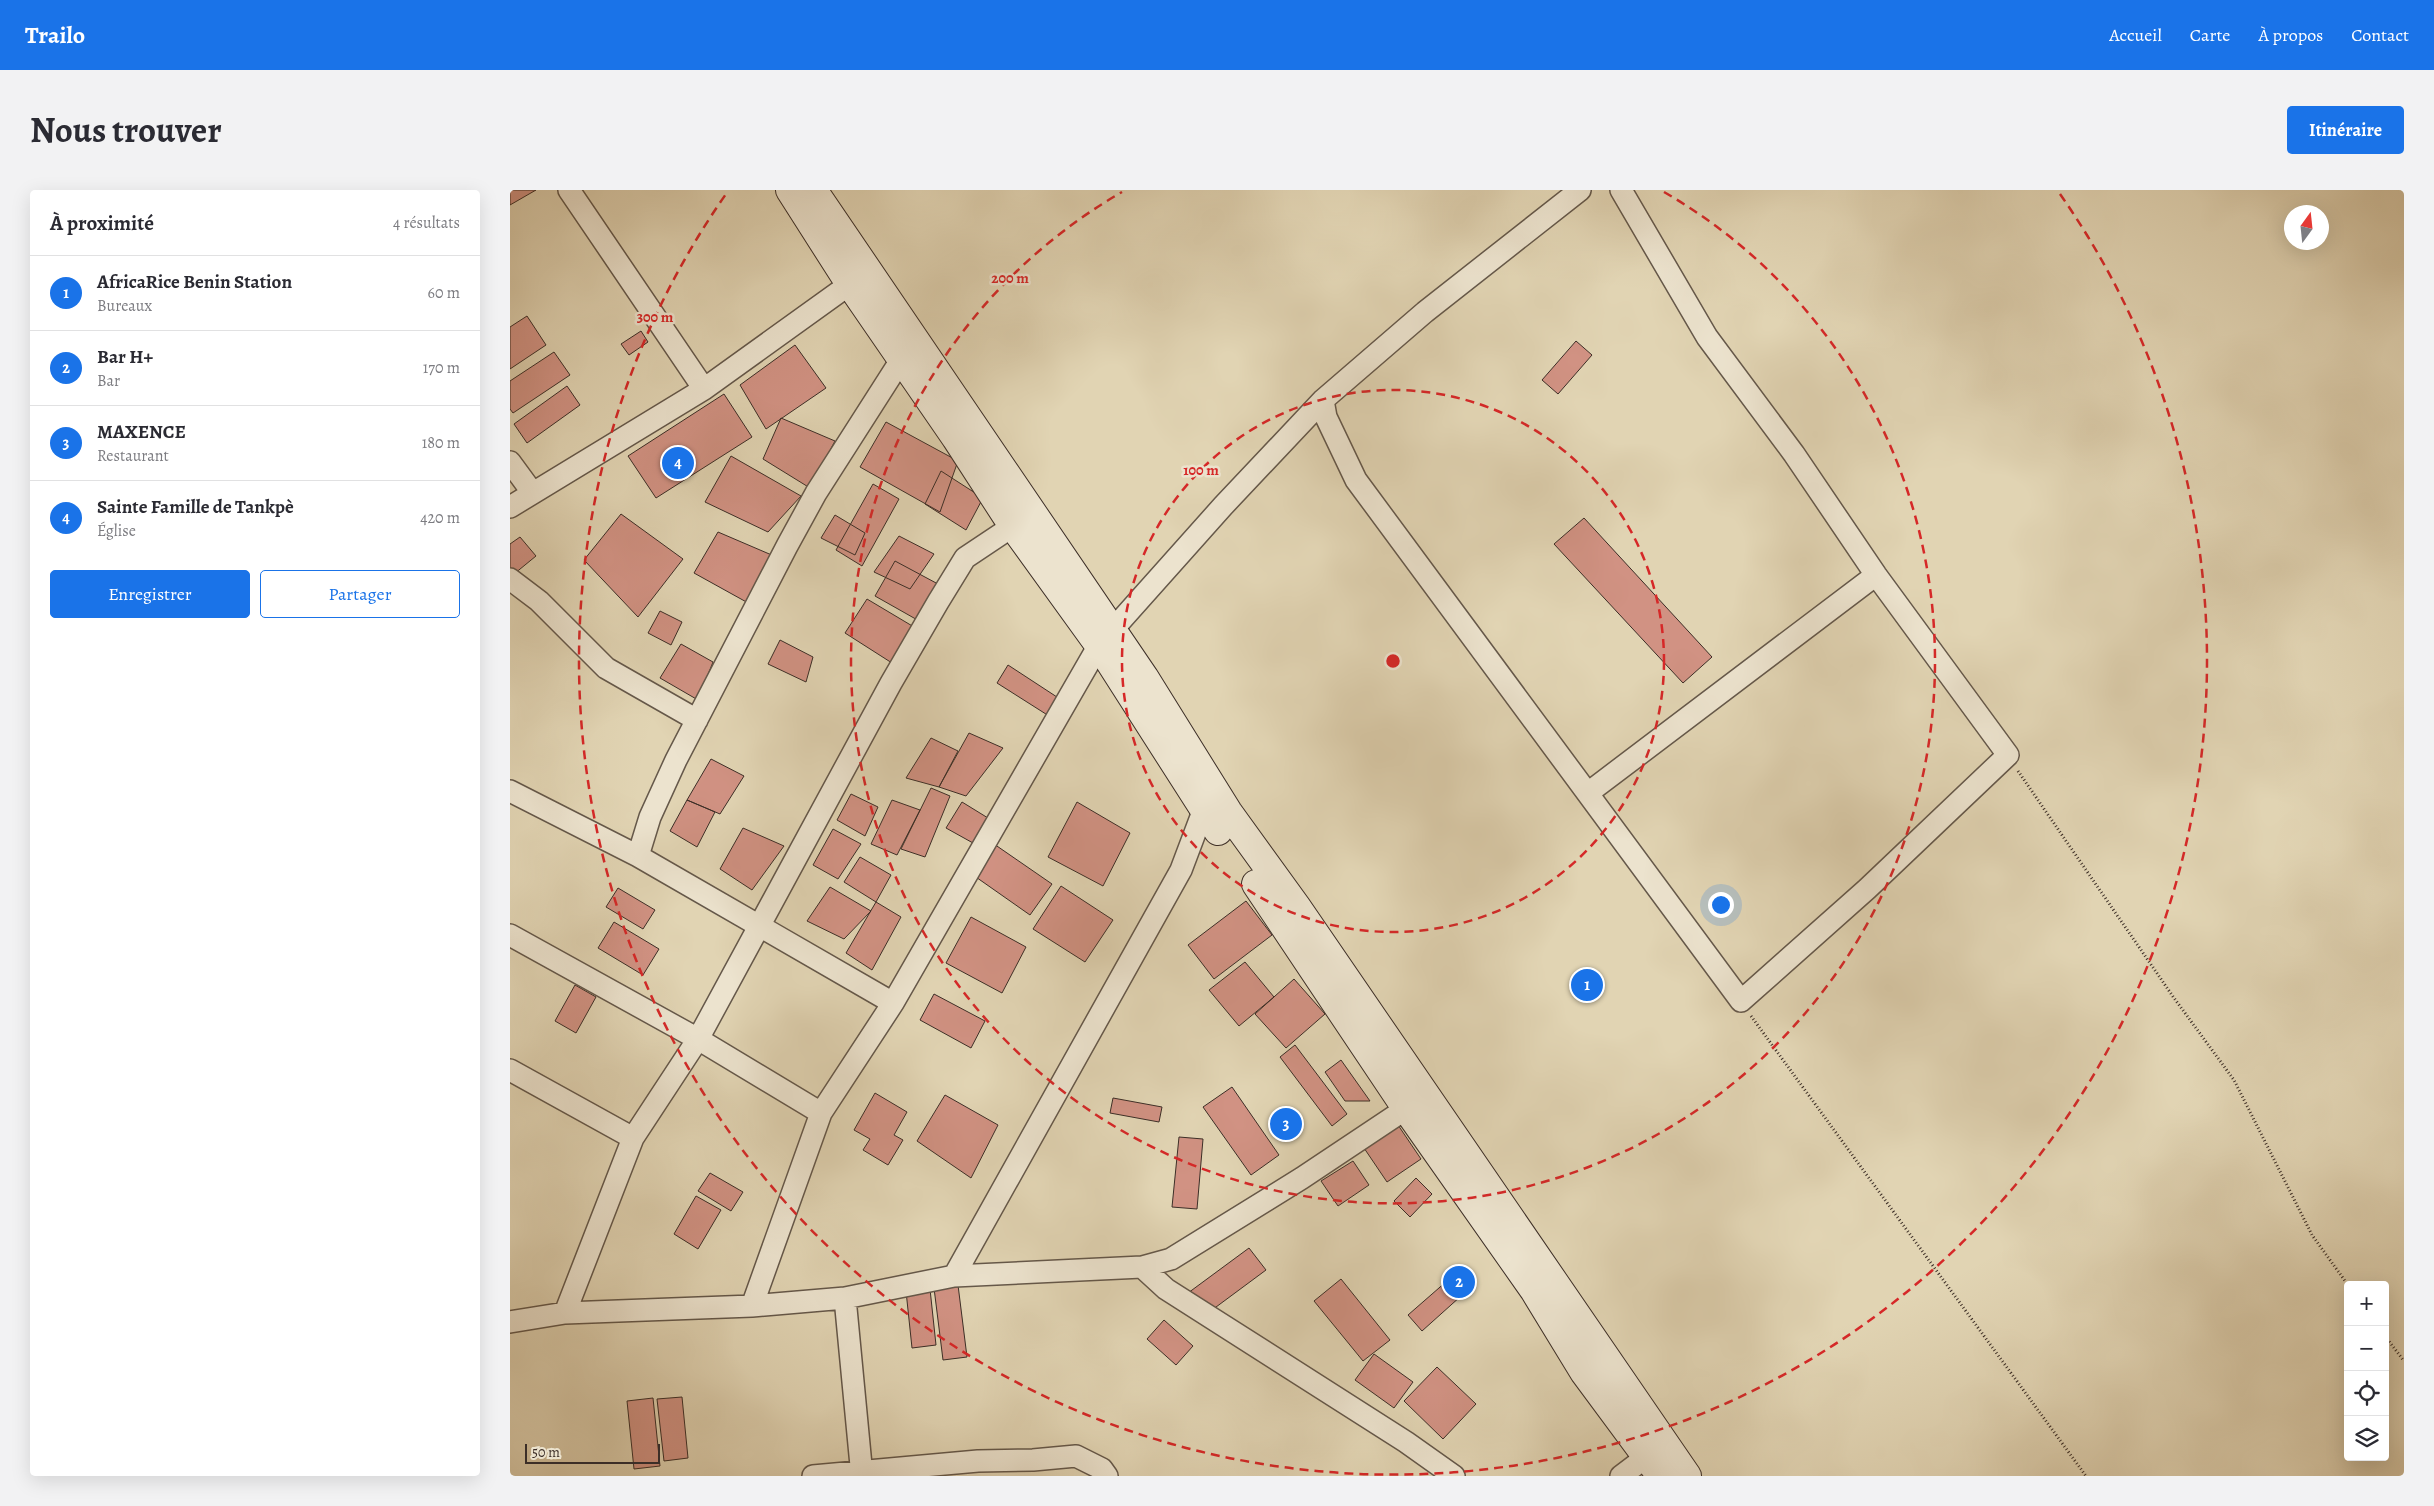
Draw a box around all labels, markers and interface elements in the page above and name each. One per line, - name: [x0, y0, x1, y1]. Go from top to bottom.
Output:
- text: Trailo: [25, 19, 85, 51]
- text: Accueil: [2109, 23, 2162, 47]
- text: Carte: [2190, 23, 2230, 47]
- text: À propos: [2258, 23, 2323, 47]
- text: Contact: [2351, 23, 2409, 47]
- text: Nous trouver: [30, 106, 222, 154]
- button: Itinéraire: [2287, 106, 2404, 154]
- north arrow: [2284, 205, 2329, 250]
- text: À proximité: [50, 209, 154, 237]
- text: 4 résultats: [393, 212, 460, 234]
- text: 200 m: [991, 268, 1029, 288]
- text: AfricaRice Benin Station: [97, 269, 292, 295]
- text: 1: [63, 282, 69, 304]
- text: 60 m: [428, 282, 460, 304]
- text: Bureaux: [97, 295, 152, 317]
- text: 300 m: [637, 307, 674, 327]
- text: Bar H+: [97, 344, 153, 370]
- text: 2: [62, 357, 70, 379]
- text: 170 m: [423, 357, 460, 379]
- text: Bar: [97, 370, 120, 392]
- text: MAXENCE: [97, 419, 186, 445]
- text: 3: [63, 432, 69, 454]
- text: 180 m: [422, 432, 460, 454]
- pin: 4: [662, 444, 694, 482]
- text: Restaurant: [97, 445, 169, 467]
- text: 100 m: [1183, 460, 1219, 480]
- text: Sainte Famille de Tankpè: [97, 494, 294, 520]
- text: 4: [62, 507, 70, 529]
- text: 420 m: [420, 507, 460, 529]
- text: Église: [97, 520, 136, 542]
- button: Enregistrer: [50, 570, 250, 618]
- button: Partager: [260, 570, 460, 618]
- centre of rings: [1384, 652, 1402, 670]
- your location: [1708, 892, 1734, 918]
- pin: 1: [1571, 966, 1603, 1004]
- pin: 3: [1270, 1105, 1302, 1143]
- pin: 2: [1443, 1263, 1475, 1301]
- map controls: [2344, 1281, 2389, 1461]
- button: +: [2344, 1281, 2389, 1326]
- button: −: [2344, 1326, 2389, 1371]
- button: locate: [2344, 1371, 2389, 1416]
- button: layers: [2344, 1416, 2389, 1461]
- scale bar: [525, 1441, 660, 1464]
- text: 50 m: [532, 1443, 560, 1462]

